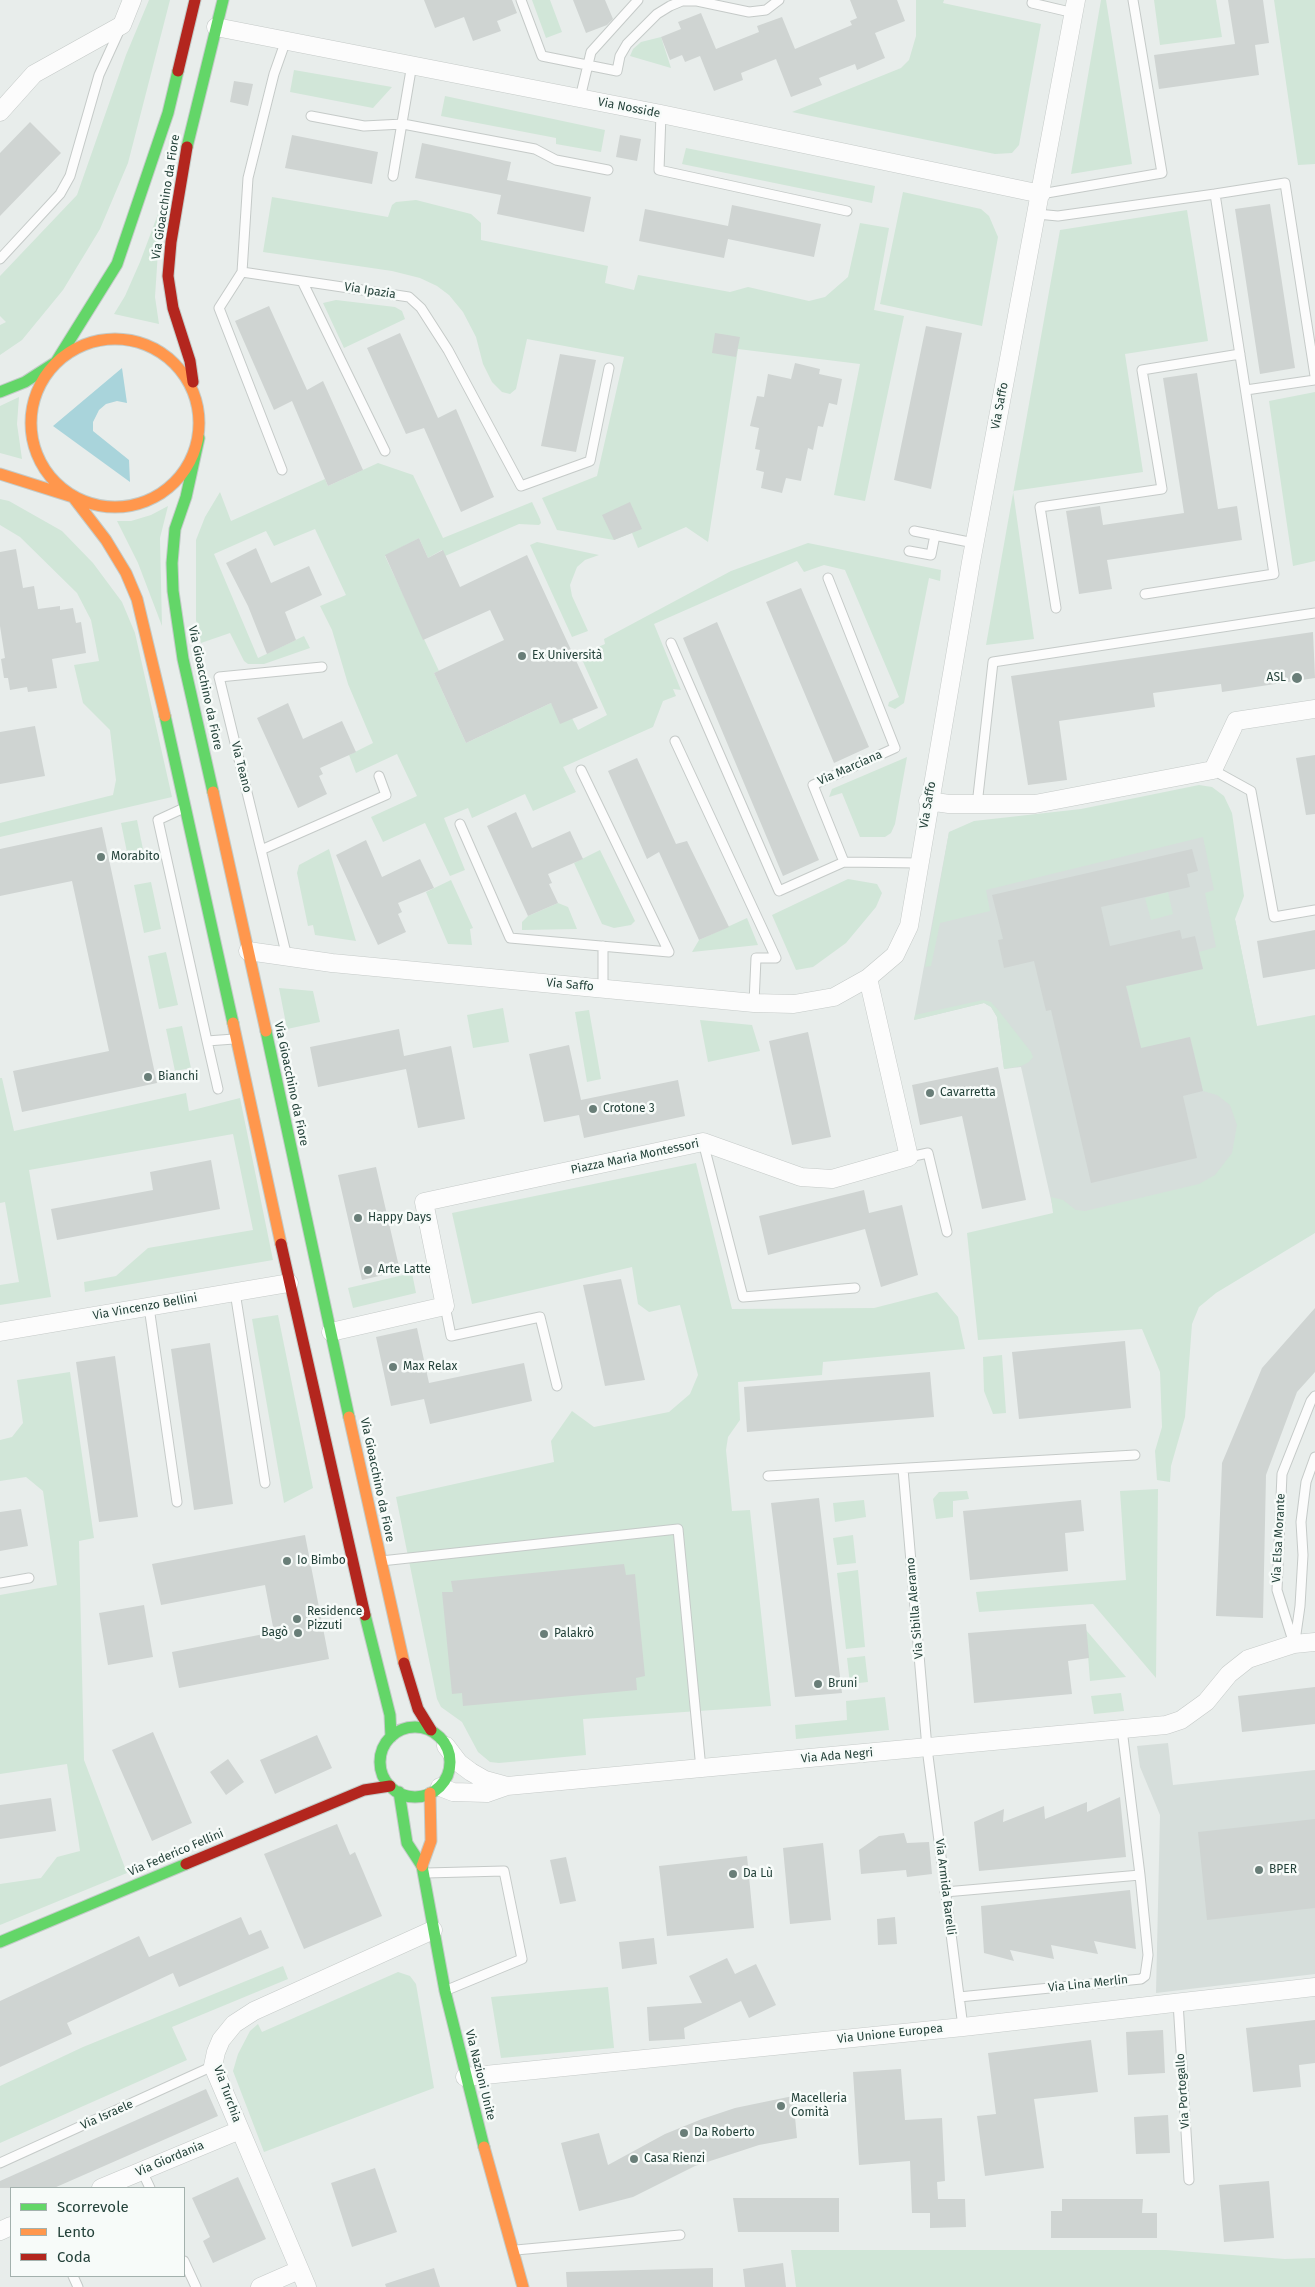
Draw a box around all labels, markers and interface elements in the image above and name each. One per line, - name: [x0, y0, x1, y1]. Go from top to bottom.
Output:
- street label: Via Nosside: [597, 95, 661, 121]
- street label: Via Gioacchino da Fiore: [149, 133, 183, 261]
- street label: Via Ipazia: [343, 280, 397, 302]
- street label: Via Saffo: [988, 381, 1012, 431]
- street label: Via Gioacchino da Fiore: [185, 625, 225, 751]
- place label: Ex Università: [532, 649, 602, 663]
- marker: Ex Università: [516, 650, 528, 662]
- place label: ASL: [1267, 671, 1286, 685]
- marker: ASL: [1290, 671, 1304, 685]
- street label: Via Teano: [228, 740, 254, 794]
- street label: Via Marciana: [816, 747, 884, 789]
- street label: Via Saffo: [917, 780, 939, 830]
- place label: Morabito: [111, 850, 160, 864]
- marker: Morabito: [95, 851, 107, 863]
- street label: Via Saffo: [546, 976, 594, 994]
- street label: Via Gioacchino da Fiore: [271, 1021, 311, 1147]
- place label: Bianchi: [158, 1070, 198, 1084]
- marker: Bianchi: [142, 1071, 154, 1083]
- place label: Cavarretta: [940, 1086, 996, 1100]
- marker: Cavarretta: [924, 1087, 936, 1099]
- place label: Crotone 3: [603, 1102, 655, 1116]
- marker: Crotone 3: [587, 1103, 599, 1115]
- street label: Piazza Maria Montessori: [570, 1136, 700, 1178]
- place label: Happy Days: [368, 1211, 431, 1225]
- marker: Happy Days: [352, 1212, 364, 1224]
- place label: Arte Latte: [378, 1263, 431, 1277]
- marker: Arte Latte: [362, 1264, 374, 1276]
- street label: Via Vincenzo Bellini: [92, 1291, 198, 1323]
- place label: Max Relax: [403, 1360, 457, 1374]
- marker: Max Relax: [387, 1361, 399, 1373]
- street label: Via Gioacchino da Fiore: [357, 1417, 397, 1543]
- street label: Via Elsa Morante: [1269, 1493, 1289, 1583]
- place label: Io Bimbo: [297, 1554, 346, 1568]
- marker: Io Bimbo: [281, 1555, 293, 1567]
- street label: Via Sibilla Aleramo: [903, 1557, 927, 1659]
- place label: Residence Pizzuti: [307, 1605, 362, 1633]
- marker: Residence Pizzuti: [291, 1613, 303, 1625]
- place label: Bagò: [261, 1626, 288, 1640]
- marker: Bagò: [292, 1627, 304, 1639]
- place label: Palakrò: [554, 1627, 594, 1641]
- marker: Palakrò: [538, 1628, 550, 1640]
- place label: Bruni: [828, 1677, 857, 1691]
- marker: Bruni: [812, 1678, 824, 1690]
- street label: Via Ada Negri: [800, 1746, 874, 1766]
- street label: Via Federico Fellini: [126, 1826, 226, 1880]
- street label: Via Armida Barelli: [932, 1838, 958, 1936]
- place label: BPER: [1269, 1863, 1297, 1877]
- marker: BPER: [1253, 1864, 1265, 1876]
- place label: Da Lù: [743, 1867, 773, 1881]
- marker: Da Lù: [727, 1868, 739, 1880]
- street label: Via Lina Merlin: [1047, 1973, 1129, 1995]
- street label: Via Unione Europea: [836, 2021, 944, 2047]
- street label: Via Nazioni Unite: [462, 2028, 498, 2122]
- street label: Via Portogallo: [1173, 2053, 1193, 2129]
- street label: Via Turchia: [210, 2064, 244, 2124]
- place label: Macelleria Comità: [791, 2092, 847, 2120]
- street label: Via Israele: [78, 2097, 136, 2133]
- marker: Macelleria Comità: [775, 2100, 787, 2112]
- place label: Da Roberto: [694, 2126, 755, 2140]
- marker: Da Roberto: [678, 2127, 690, 2139]
- street label: Via Giordania: [134, 2138, 206, 2180]
- place label: Casa Rienzi: [644, 2152, 705, 2166]
- marker: Casa Rienzi: [628, 2153, 640, 2165]
- legend: [10, 2187, 185, 2277]
- text: Scorrevole: [57, 2198, 129, 2216]
- text: Lento: [57, 2223, 95, 2241]
- text: Coda: [57, 2248, 91, 2266]

